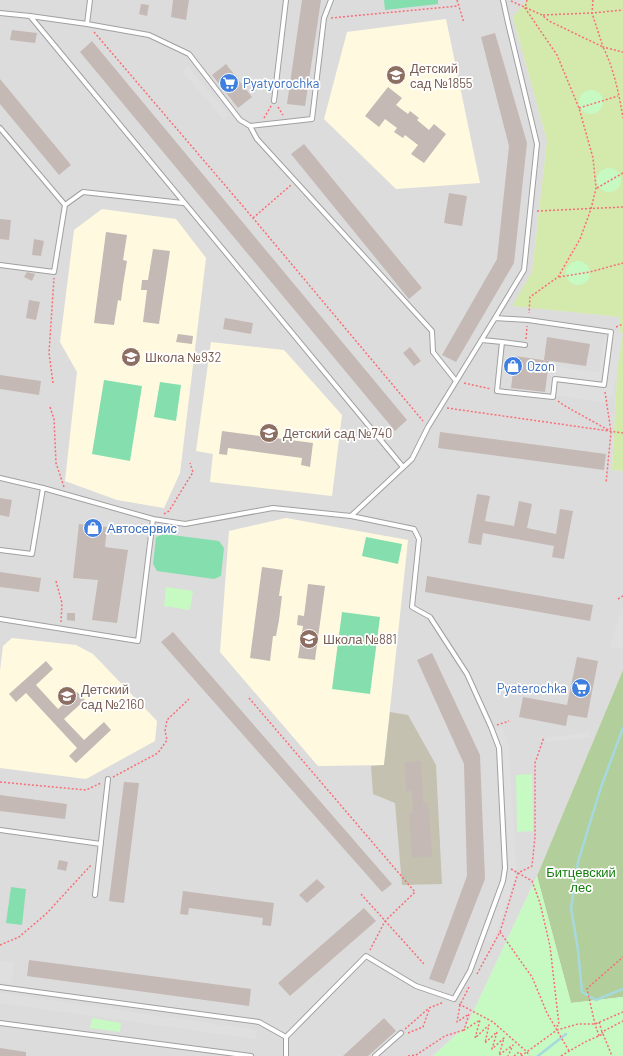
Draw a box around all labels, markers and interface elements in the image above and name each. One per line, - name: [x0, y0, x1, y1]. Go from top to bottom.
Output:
- place label: Детский сад №1855: [410, 60, 473, 91]
- school or university icon: Детский сад №1855: [385, 64, 407, 86]
- supermarket icon: Pyatyorochka: [218, 72, 240, 94]
- place label: Pyatyorochka: [243, 75, 319, 91]
- school or university icon: Школа №932: [120, 346, 142, 368]
- place label: Школа №932: [145, 349, 222, 365]
- shop icon: Ozon: [502, 355, 524, 377]
- place label: Ozon: [527, 358, 555, 374]
- school or university icon: Детский сад №740: [258, 422, 280, 444]
- place label: Детский сад №740: [283, 425, 392, 441]
- shop icon: Автосервис: [82, 517, 104, 539]
- place label: Автосервис: [107, 520, 177, 536]
- school or university icon: Школа №881: [298, 628, 320, 650]
- place label: Школа №881: [323, 631, 397, 647]
- supermarket icon: Pyaterochka: [570, 677, 592, 699]
- place label: Pyaterochka: [497, 680, 567, 696]
- place label: Детский сад №2160: [81, 681, 144, 712]
- school or university icon: Детский сад №2160: [56, 685, 78, 707]
- park label: Битцевский лес: [546, 864, 616, 895]

